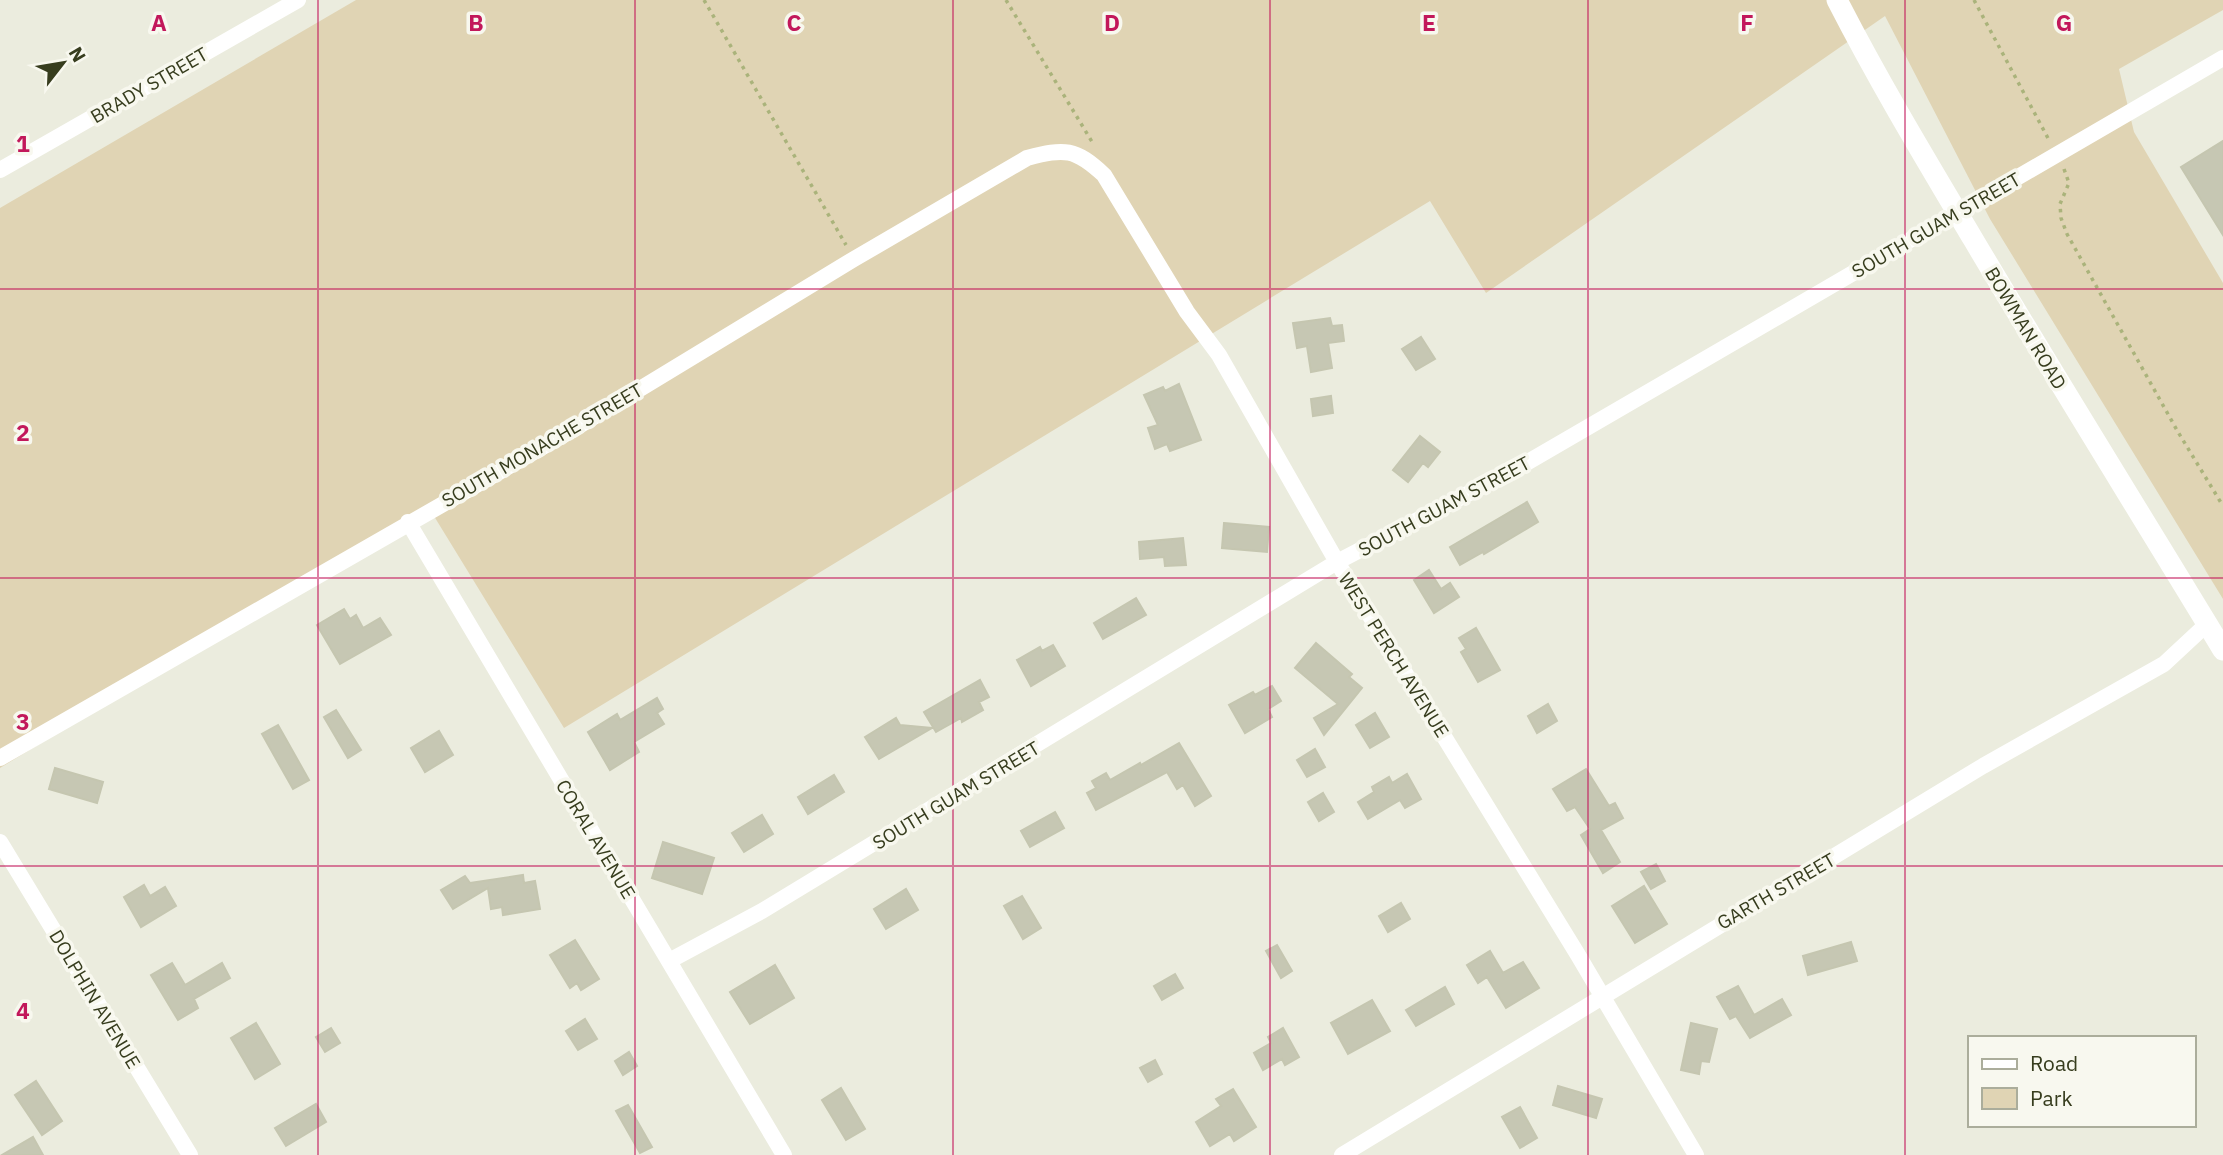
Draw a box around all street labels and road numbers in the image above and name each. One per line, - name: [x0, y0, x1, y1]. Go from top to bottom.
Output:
- street label: BRADY STREET: [86, 42, 212, 128]
- street label: SOUTH GUAM STREET: [1847, 167, 2025, 283]
- street label: BOWMAN ROAD: [1980, 263, 2072, 393]
- street label: SOUTH MONACHE STREET: [437, 378, 647, 512]
- street label: SOUTH GUAM STREET: [1354, 451, 1534, 561]
- street label: WEST PERCH AVENUE: [1334, 568, 1454, 742]
- street label: SOUTH GUAM STREET: [868, 735, 1044, 854]
- street label: CORAL AVENUE: [551, 775, 641, 903]
- street label: GARTH STREET: [1713, 847, 1840, 935]
- street label: DOLPHIN AVENUE: [44, 925, 146, 1073]

